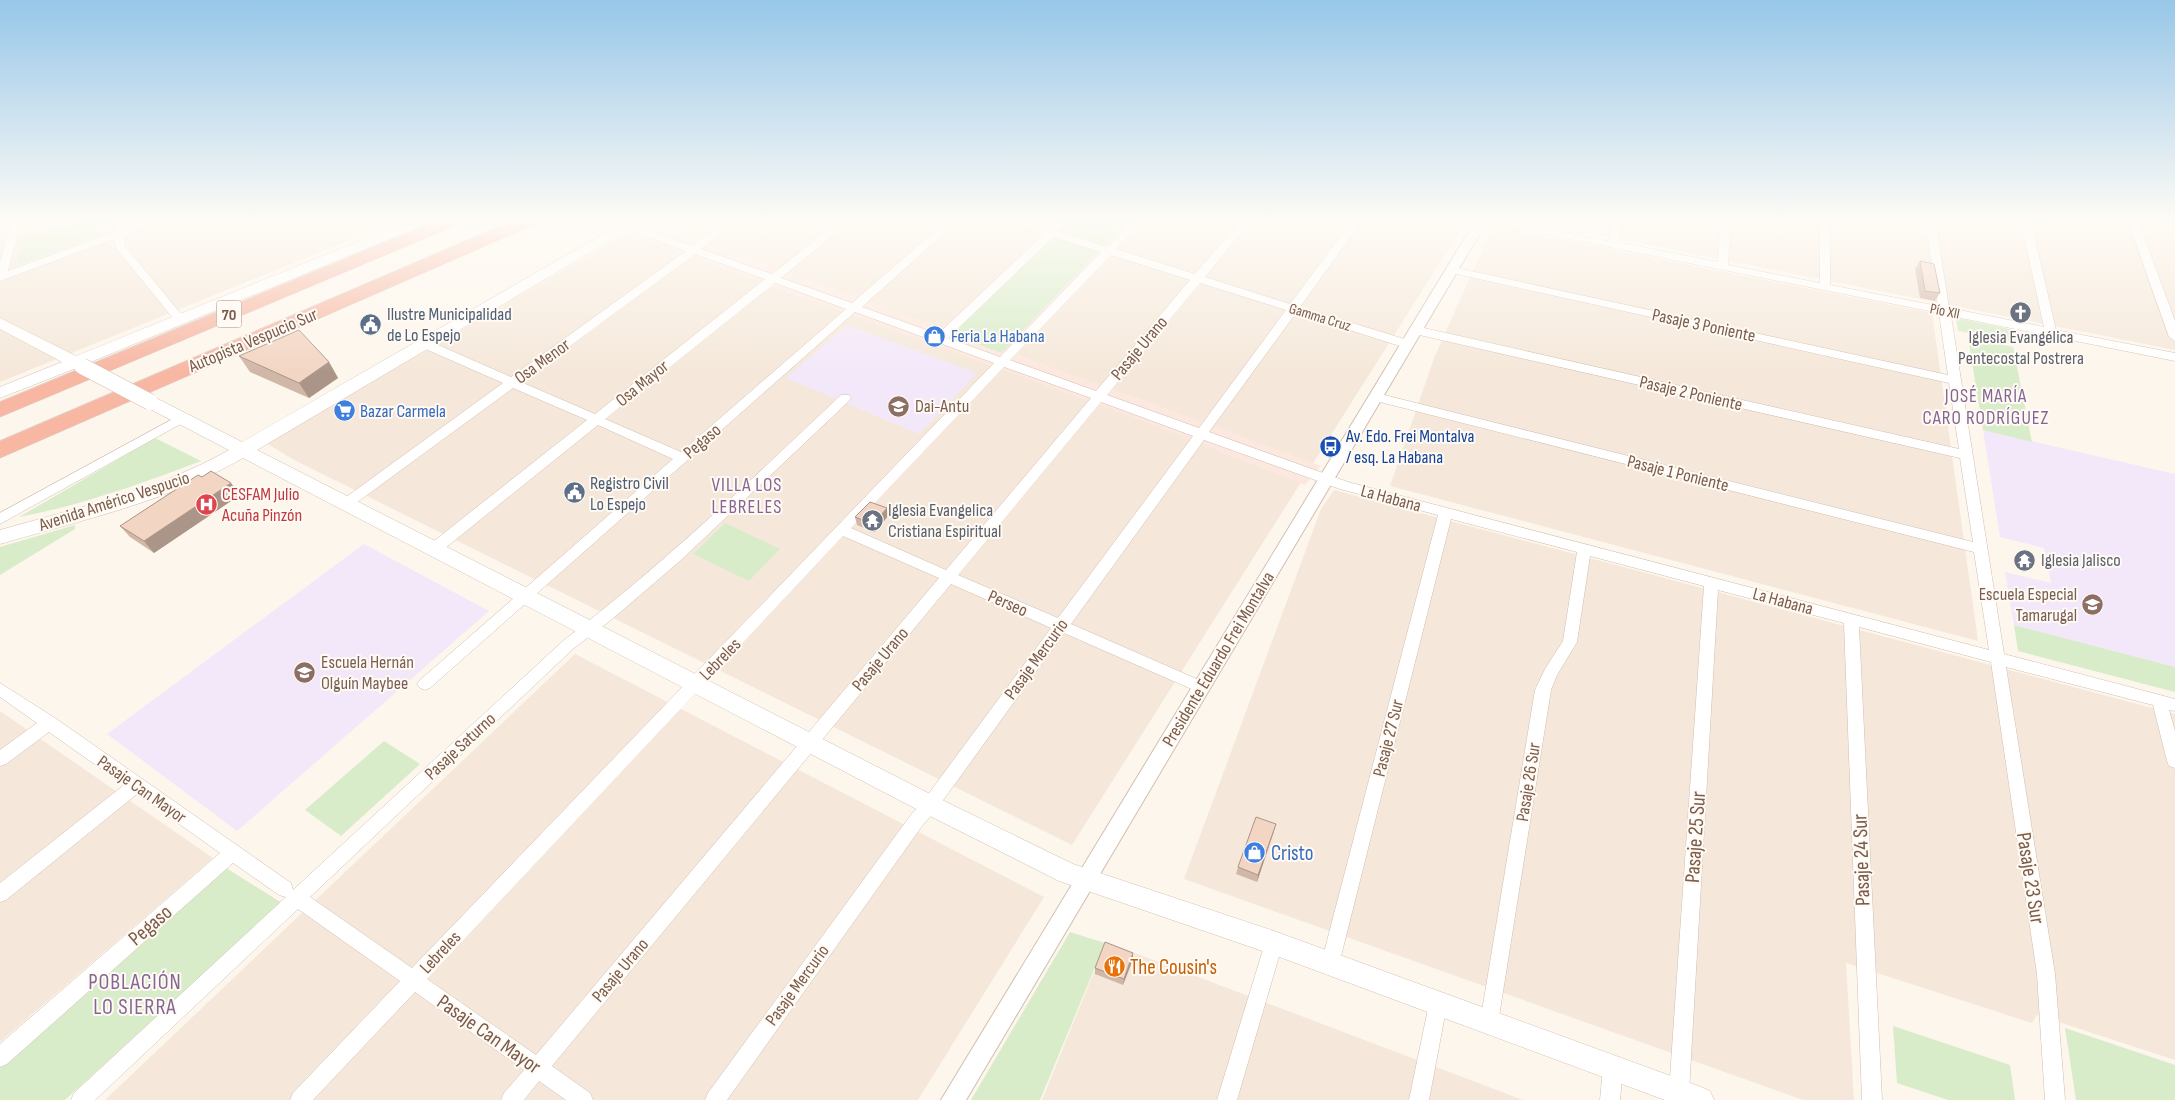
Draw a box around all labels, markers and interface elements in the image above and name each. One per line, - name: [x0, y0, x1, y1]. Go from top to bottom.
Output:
- street label: Gamma Cruz: [1287, 299, 1354, 336]
- street label: Pío XII: [1928, 299, 1962, 324]
- road number: 70: [216, 300, 242, 328]
- church icon: Iglesia Evangélica Pentecostal Postrera: [2009, 300, 2033, 324]
- street label: Autopista Vespucio Sur: [185, 304, 321, 377]
- place label: Ilustre Municipalidad de Lo Espejo: [387, 304, 512, 346]
- street label: Pasaje 3 Poniente: [1650, 304, 1757, 347]
- public building icon: Ilustre Municipalidad de Lo Espejo: [359, 312, 383, 336]
- street label: Pasaje Urano: [1107, 312, 1172, 384]
- shop icon: Feria La Habana: [923, 324, 947, 348]
- place label: Feria La Habana: [951, 326, 1045, 347]
- place label: Iglesia Evangélica Pentecostal Postrera: [1958, 327, 2084, 369]
- street label: Osa Menor: [511, 334, 574, 389]
- street label: Osa Mayor: [612, 356, 673, 411]
- street label: Pasaje 2 Poniente: [1637, 371, 1744, 416]
- district label: JOSÉ MARÍA CARO RODRÍGUEZ: [1922, 385, 2050, 430]
- school or university icon: Dai-Antu: [887, 394, 911, 418]
- place label: Dai-Antu: [915, 396, 969, 417]
- supermarket icon: Bazar Carmela: [332, 399, 356, 423]
- place label: Bazar Carmela: [360, 401, 446, 422]
- street label: Pegaso: [679, 419, 725, 463]
- place label: Av. Edo. Frei Montalva / esq. La Habana: [1345, 426, 1475, 468]
- bus stop icon: Av. Edo. Frei Montalva / esq. La Habana: [1318, 434, 1342, 458]
- street label: Pasaje 1 Poniente: [1625, 451, 1731, 496]
- street label: Avenida Américo Vespucio: [35, 467, 192, 536]
- place label: Registro Civil Lo Espejo: [590, 473, 669, 515]
- district label: VILLA LOS LEBRELES: [712, 474, 782, 519]
- street label: La Habana: [1358, 480, 1423, 517]
- public building icon: Registro Civil Lo Espejo: [562, 481, 586, 505]
- place label: CESFAM Julio Acuña Pinzón: [221, 484, 302, 526]
- hospital icon: CESFAM Julio Acuña Pinzón: [194, 492, 218, 516]
- place label: Iglesia Evangelica Cristiana Espiritual: [888, 500, 1001, 542]
- temple icon: Iglesia Evangelica Cristiana Espiritual: [860, 508, 884, 532]
- temple icon: Iglesia Jalisco: [2013, 548, 2037, 572]
- place label: Iglesia Jalisco: [2041, 550, 2121, 571]
- street label: Presidente Eduardo Frei Montalva: [1158, 568, 1279, 750]
- street label: La Habana: [1750, 583, 1815, 620]
- place label: Escuela Especial Tamarugal: [1979, 584, 2077, 626]
- street label: Perseo: [985, 586, 1031, 621]
- school or university icon: Escuela Especial Tamarugal: [2081, 592, 2105, 616]
- street label: Pasaje Mercurio: [1000, 615, 1073, 704]
- street label: Pasaje Urano: [848, 623, 913, 695]
- street label: Lebreles: [695, 634, 745, 685]
- place label: Escuela Hernán Olguín Maybee: [321, 652, 414, 694]
- school or university icon: Escuela Hernán Olguín Maybee: [293, 660, 317, 684]
- street label: Pasaje 27 Sur: [1369, 697, 1408, 779]
- street label: Pasaje Saturno: [421, 708, 500, 784]
- street label: Pasaje 26 Sur: [1512, 741, 1545, 823]
- street label: Pasaje Can Mayor: [93, 751, 190, 828]
- street label: Pasaje 25 Sur: [1680, 790, 1711, 884]
- street label: Pasaje 24 Sur: [1847, 813, 1876, 906]
- street label: Pasaje 23 Sur: [2011, 830, 2050, 926]
- shop icon: Cristo: [1243, 841, 1267, 865]
- place label: Cristo: [1271, 841, 1314, 866]
- street label: Pegaso: [123, 900, 177, 951]
- street label: Lebreles: [416, 927, 465, 978]
- street label: Pasaje Urano: [588, 934, 653, 1006]
- street label: Pasaje Mercurio: [761, 941, 834, 1030]
- restaurant icon: The Cousin's: [1102, 955, 1126, 979]
- place label: The Cousin's: [1130, 955, 1217, 980]
- district label: POBLACIÓN LO SIERRA: [88, 969, 182, 1021]
- street label: Pasaje Can Mayor: [432, 989, 545, 1079]

